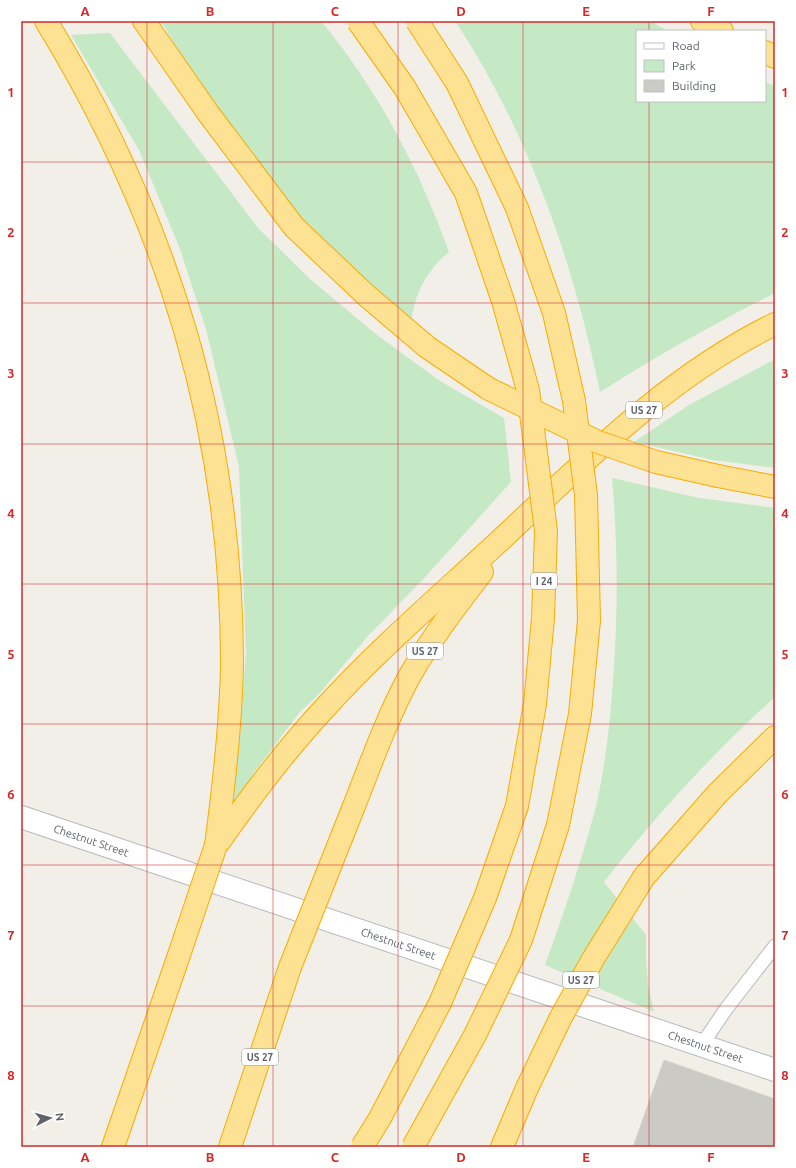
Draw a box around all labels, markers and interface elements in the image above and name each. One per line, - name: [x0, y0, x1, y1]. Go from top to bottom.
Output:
- text: A: [80, 4, 90, 18]
- text: B: [206, 4, 215, 18]
- text: C: [331, 4, 340, 18]
- text: D: [456, 4, 466, 18]
- text: E: [582, 4, 590, 18]
- text: F: [707, 4, 715, 18]
- legend: [636, 30, 766, 102]
- text: Road: [672, 39, 700, 52]
- text: Park: [672, 59, 696, 72]
- text: Building: [672, 79, 716, 92]
- text: 1: [7, 85, 15, 99]
- text: 1: [781, 85, 789, 99]
- text: 2: [7, 225, 15, 239]
- text: 2: [781, 225, 789, 239]
- text: 3: [7, 366, 15, 380]
- text: 3: [781, 366, 789, 380]
- road number: US 27: [626, 402, 662, 418]
- text: 4: [7, 506, 15, 520]
- text: 4: [781, 506, 789, 520]
- road number: I 24: [531, 573, 557, 589]
- road number: US 27: [407, 643, 443, 659]
- text: 5: [7, 647, 15, 661]
- text: 5: [781, 647, 789, 661]
- text: 6: [7, 787, 15, 801]
- text: 6: [781, 787, 789, 801]
- street label: Chestnut Street: [52, 822, 131, 859]
- street label: Chestnut Street: [359, 925, 438, 962]
- text: 7: [7, 928, 15, 942]
- text: 7: [781, 928, 789, 942]
- road number: US 27: [563, 972, 599, 988]
- street label: Chestnut Street: [666, 1029, 745, 1065]
- road number: US 27: [242, 1049, 278, 1065]
- text: 8: [7, 1068, 15, 1082]
- text: 8: [781, 1068, 789, 1082]
- north arrow: [30, 1098, 70, 1138]
- text: N: [54, 1112, 66, 1122]
- text: A: [80, 1150, 90, 1164]
- text: B: [206, 1150, 215, 1164]
- text: C: [331, 1150, 340, 1164]
- text: D: [456, 1150, 466, 1164]
- text: E: [582, 1150, 590, 1164]
- text: F: [707, 1150, 715, 1164]

